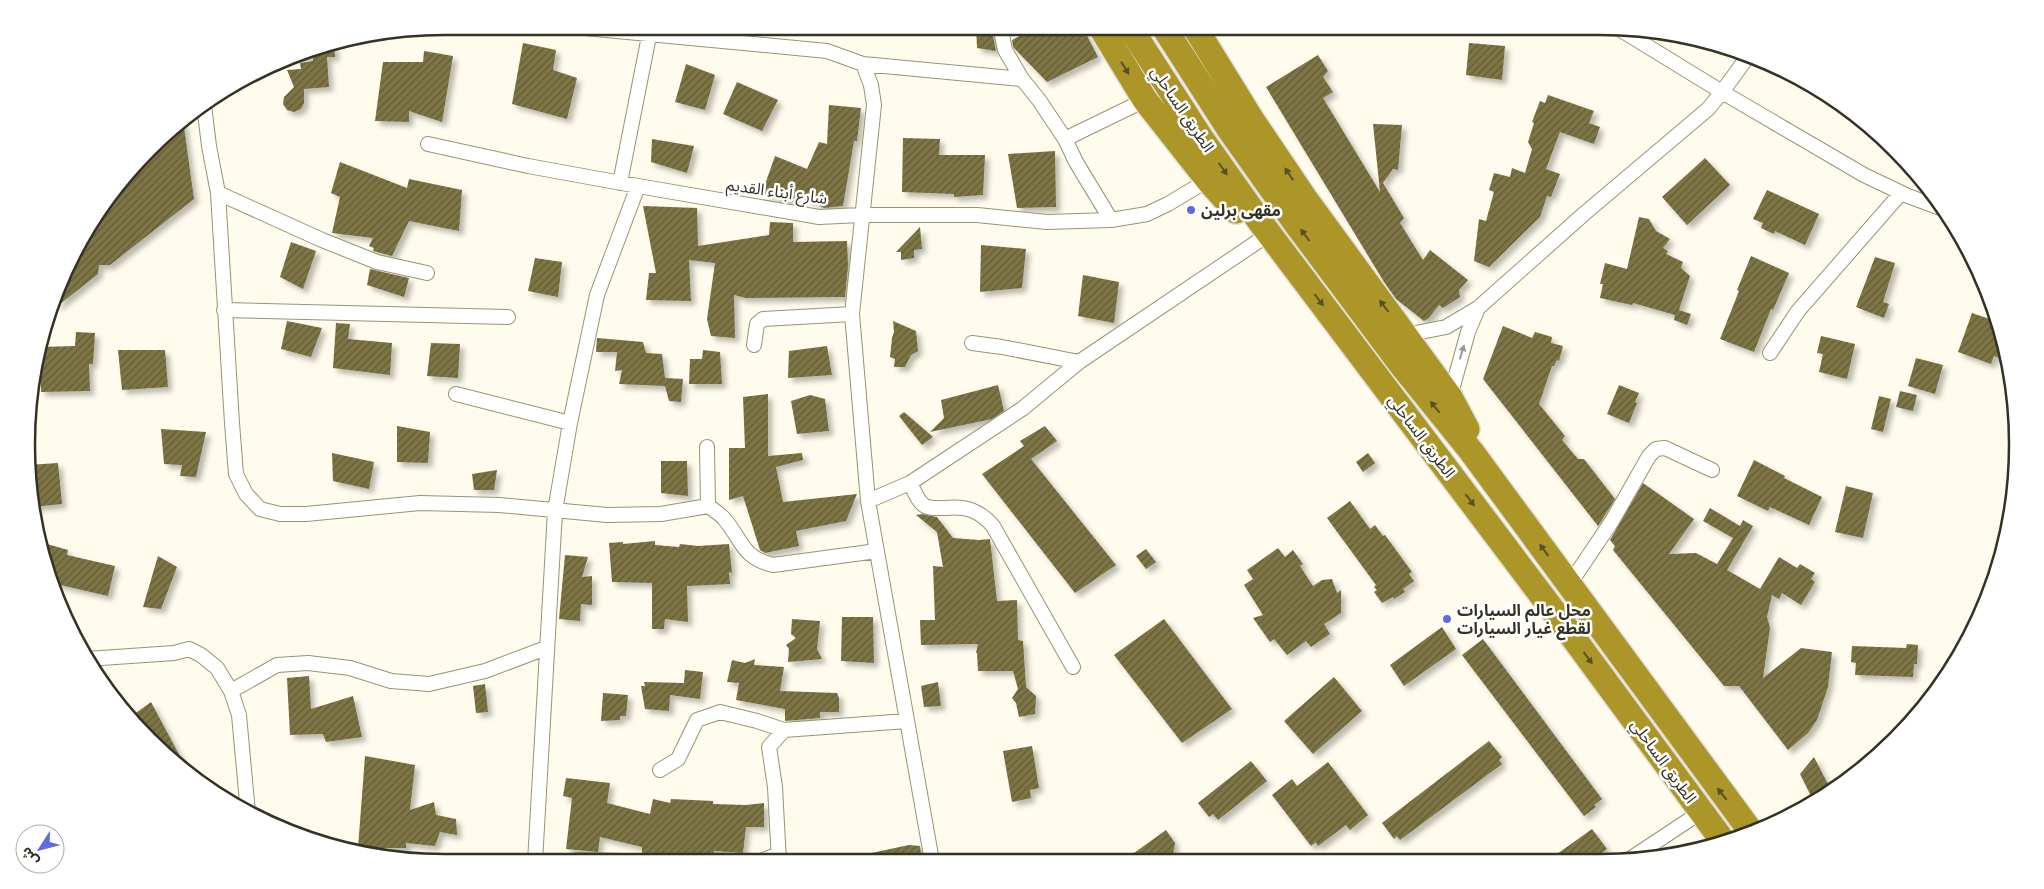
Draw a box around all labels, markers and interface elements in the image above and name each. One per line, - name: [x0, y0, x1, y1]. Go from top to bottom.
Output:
- one-way arrow: [1121, 61, 1130, 74]
- street label: الطريق الساحلي: [1145, 63, 1218, 157]
- one-way arrow: [1218, 163, 1228, 176]
- one-way arrow: [1284, 168, 1294, 181]
- street label: شارع أبناء القديم: [725, 175, 829, 211]
- place label: مقهى برلين: [1201, 201, 1281, 220]
- marker: مقهى برلين: [1185, 204, 1197, 216]
- one-way arrow: [1300, 228, 1310, 242]
- one-way arrow: [1314, 293, 1324, 307]
- one-way arrow: [1379, 299, 1389, 313]
- one-way arrow: [1459, 345, 1467, 360]
- street label: الطريق الساحلي: [1382, 391, 1459, 483]
- one-way arrow: [1429, 401, 1440, 414]
- one-way arrow: [1465, 493, 1475, 507]
- one-way arrow: [1538, 544, 1549, 557]
- place label: محل عالم السيارات لقطع غيار السيارات: [1457, 601, 1591, 641]
- marker: محل عالم السيارات لقطع غيار السيارات: [1441, 613, 1453, 625]
- one-way arrow: [1583, 651, 1593, 665]
- street label: الطريق الساحلي: [1625, 716, 1700, 808]
- one-way arrow: [1717, 788, 1728, 801]
- north arrow: [15, 824, 65, 874]
- text: ش: [17, 844, 42, 869]

